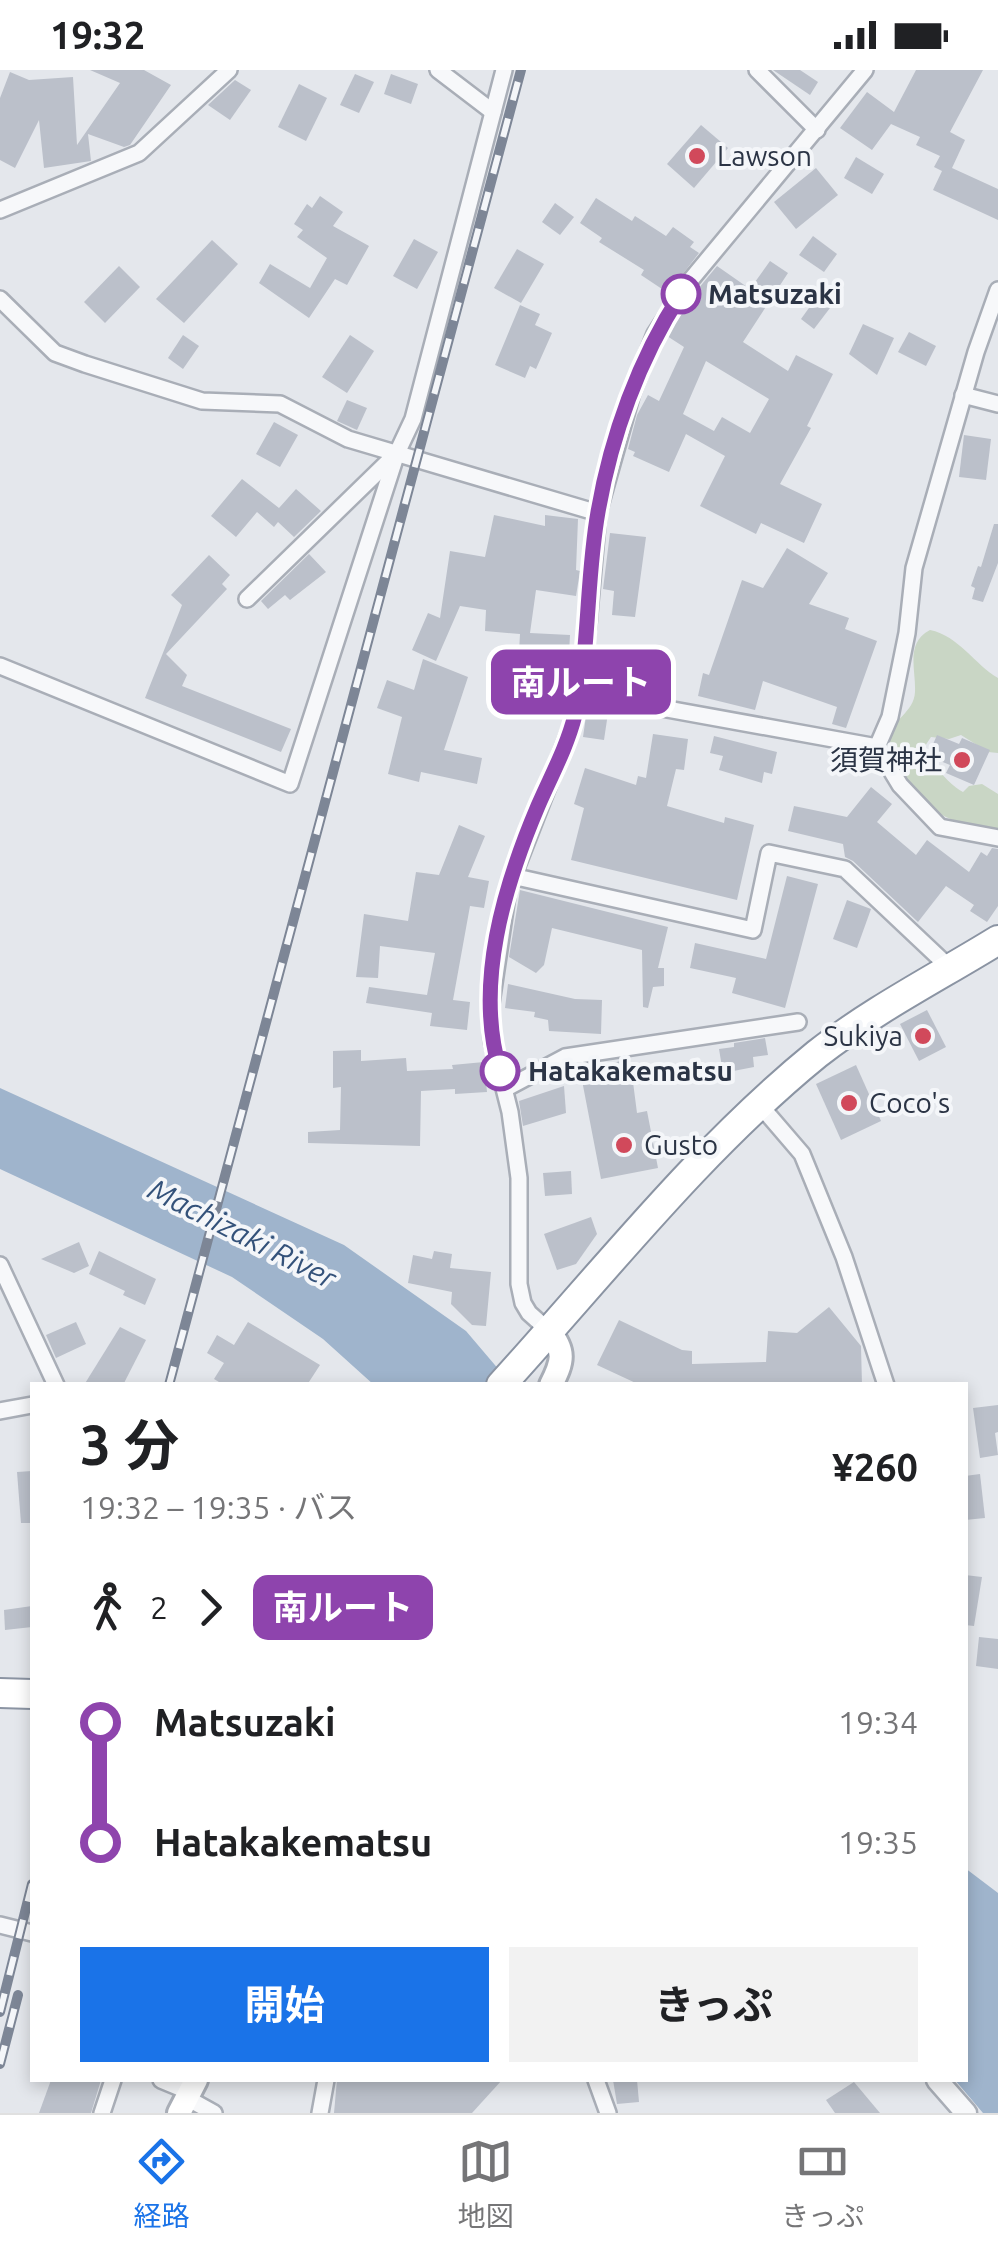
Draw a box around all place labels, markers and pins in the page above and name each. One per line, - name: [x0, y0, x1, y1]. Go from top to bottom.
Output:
- place label: Lawson: [717, 140, 812, 171]
- marker: Lawson: [686, 145, 708, 167]
- marker: Matsuzaki: [662, 275, 700, 313]
- place label: Matsuzaki: [708, 278, 842, 309]
- place label: 須賀神社: [830, 744, 942, 775]
- marker: 須賀神社: [951, 749, 973, 771]
- place label: Sukiya: [824, 1020, 903, 1051]
- marker: Sukiya: [912, 1025, 934, 1047]
- marker: Hatakakematsu: [481, 1052, 519, 1090]
- place label: Hatakakematsu: [528, 1055, 733, 1086]
- place label: Coco's: [869, 1087, 950, 1118]
- marker: Coco's: [838, 1092, 860, 1114]
- place label: Gusto: [644, 1129, 718, 1160]
- marker: Gusto: [613, 1134, 635, 1156]

